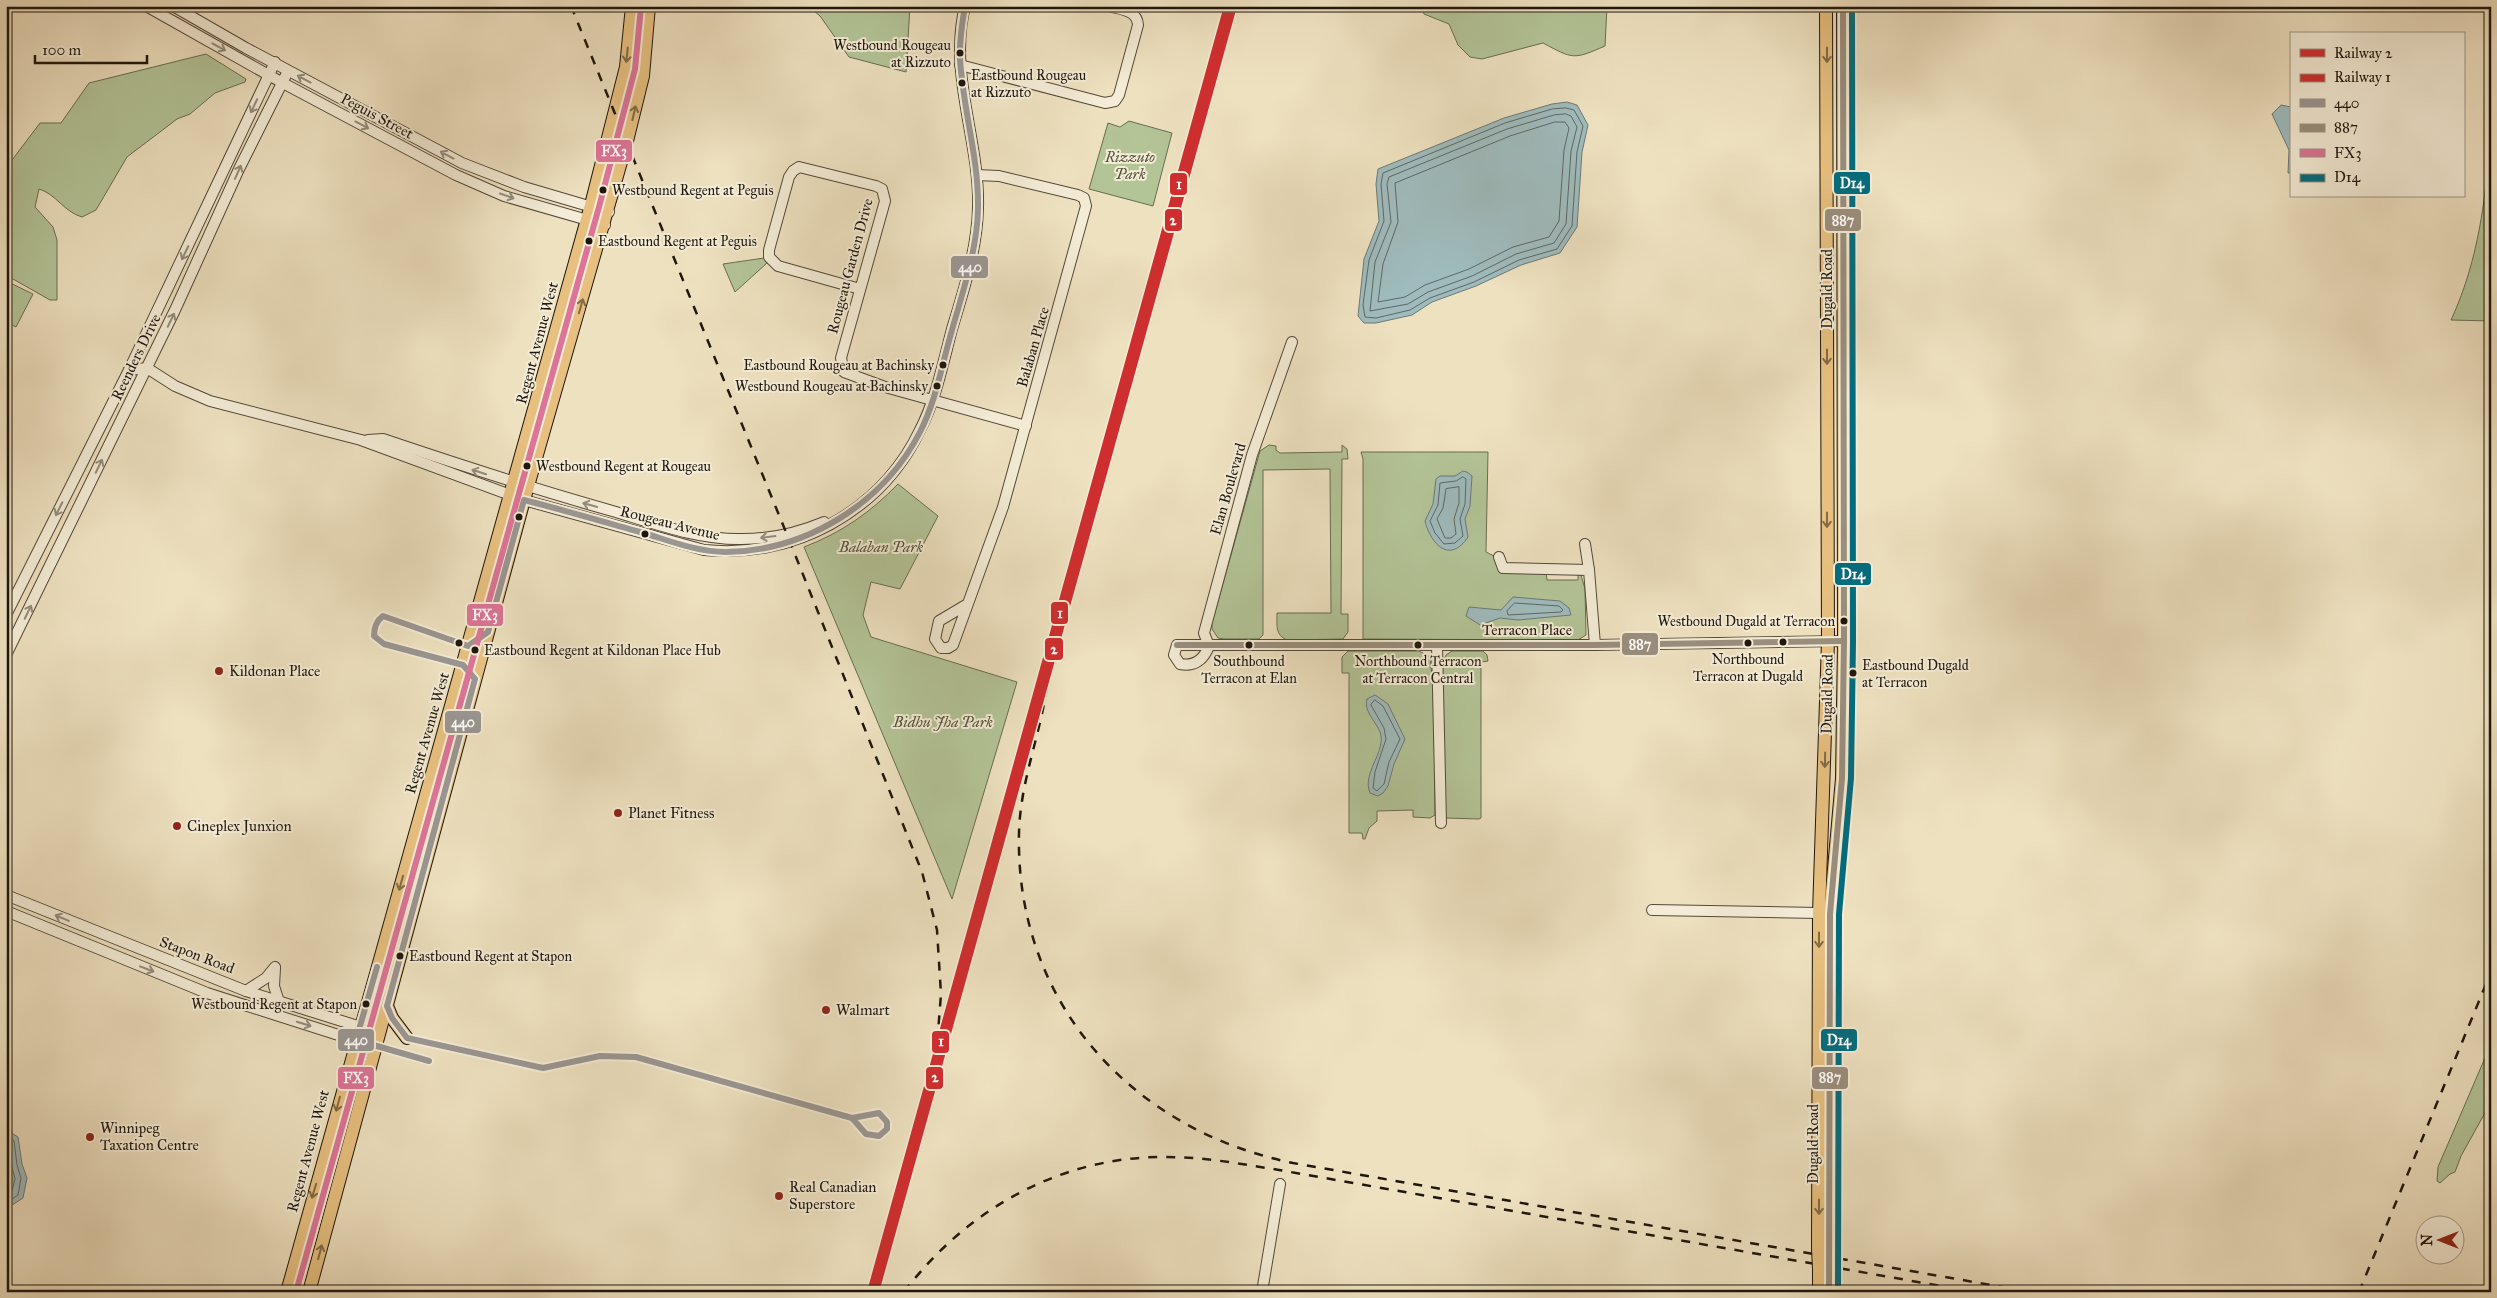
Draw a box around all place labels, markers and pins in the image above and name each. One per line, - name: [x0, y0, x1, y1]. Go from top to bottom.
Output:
- place label: Westbound Rougeau at Rizzuto: [833, 37, 952, 71]
- marker: Westbound Rougeau at Rizzuto: [955, 48, 965, 58]
- place label: Eastbound Rougeau at Rizzuto: [971, 67, 1087, 101]
- marker: Eastbound Rougeau at Rizzuto: [957, 78, 967, 88]
- place label: Westbound Regent at Peguis: [612, 182, 774, 199]
- marker: Westbound Regent at Peguis: [598, 185, 608, 195]
- place label: Eastbound Regent at Peguis: [598, 233, 757, 250]
- marker: Eastbound Regent at Peguis: [584, 236, 594, 246]
- place label: Eastbound Rougeau at Bachinsky: [744, 357, 934, 374]
- marker: Eastbound Rougeau at Bachinsky: [938, 360, 948, 370]
- place label: Westbound Rougeau at Bachinsky: [735, 378, 928, 395]
- marker: Westbound Rougeau at Bachinsky: [932, 381, 942, 391]
- place label: Westbound Regent at Rougeau: [536, 458, 712, 475]
- marker: Westbound Regent at Rougeau: [522, 461, 532, 471]
- unlabelled marker: [514, 512, 524, 522]
- unlabelled marker: [640, 529, 650, 539]
- place label: Westbound Dugald at Terracon: [1657, 613, 1835, 630]
- marker: Westbound Dugald at Terracon: [1839, 616, 1849, 626]
- unlabelled marker: [1778, 637, 1788, 647]
- unlabelled marker: [454, 638, 464, 648]
- marker: Northbound Terracon at Dugald: [1743, 638, 1753, 648]
- marker: Southbound Terracon at Elan: [1244, 640, 1254, 650]
- marker: Northbound Terracon at Terracon Central: [1413, 640, 1423, 650]
- place label: Eastbound Regent at Kildonan Place Hub: [484, 642, 721, 659]
- marker: Eastbound Regent at Kildonan Place Hub: [470, 645, 480, 655]
- place label: Northbound Terracon at Dugald: [1693, 651, 1803, 685]
- place label: Southbound Terracon at Elan: [1201, 653, 1297, 687]
- place label: Northbound Terracon at Terracon Central: [1354, 653, 1482, 687]
- place label: Eastbound Dugald at Terracon: [1862, 657, 1969, 691]
- place label: Kildonan Place: [229, 662, 320, 680]
- marker: Kildonan Place: [213, 665, 225, 677]
- marker: Eastbound Dugald at Terracon: [1848, 668, 1858, 678]
- place label: Planet Fitness: [628, 804, 714, 822]
- marker: Planet Fitness: [612, 807, 624, 819]
- place label: Cineplex Junxion: [187, 817, 292, 836]
- marker: Cineplex Junxion: [171, 820, 183, 832]
- place label: Eastbound Regent at Stapon: [409, 948, 572, 965]
- marker: Eastbound Regent at Stapon: [395, 951, 405, 961]
- place label: Westbound Regent at Stapon: [191, 996, 357, 1013]
- marker: Westbound Regent at Stapon: [361, 999, 371, 1009]
- place label: Walmart: [836, 1001, 890, 1019]
- marker: Walmart: [820, 1004, 832, 1016]
- place label: Winnipeg Taxation Centre: [100, 1119, 199, 1154]
- marker: Winnipeg Taxation Centre: [84, 1131, 96, 1143]
- place label: Real Canadian Superstore: [789, 1178, 876, 1213]
- marker: Real Canadian Superstore: [773, 1190, 785, 1202]

